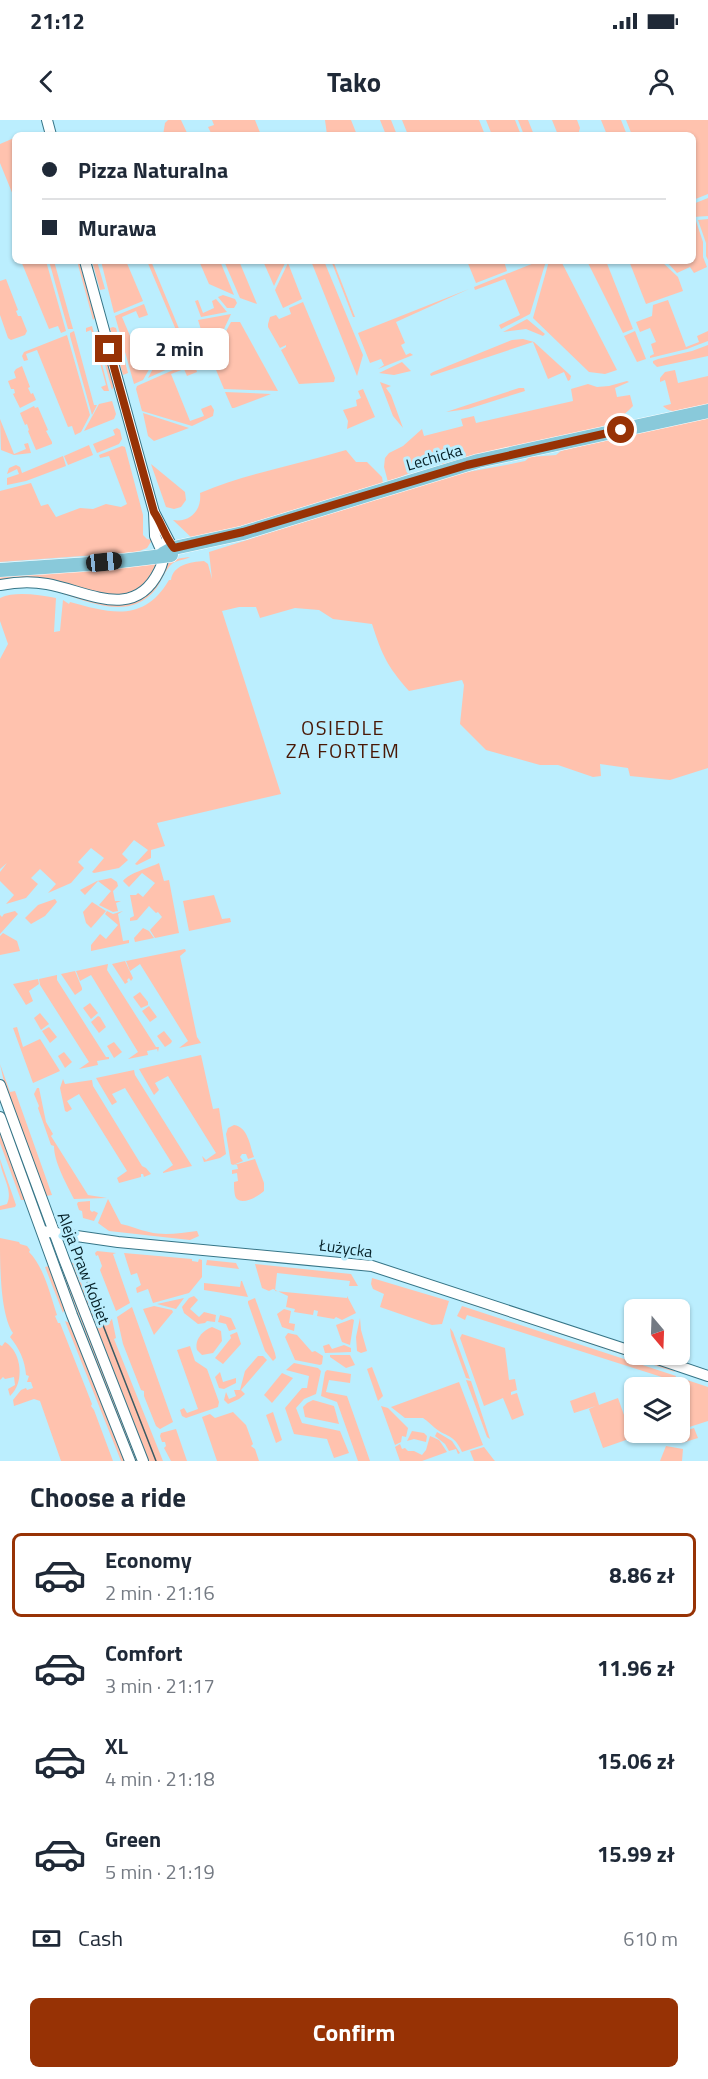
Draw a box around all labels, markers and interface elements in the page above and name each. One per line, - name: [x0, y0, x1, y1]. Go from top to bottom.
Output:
- text: 21:12: [30, 4, 85, 38]
- text: Tako: [327, 61, 381, 102]
- icon: back: [30, 65, 63, 98]
- icon: person: [645, 65, 678, 98]
- text: Pizza Naturalna: [78, 153, 228, 187]
- text: Murawa: [78, 211, 157, 245]
- callout: 2 min: [130, 328, 229, 370]
- text: 2 min: [155, 333, 204, 364]
- route end: [95, 335, 122, 362]
- route start: [607, 416, 634, 443]
- street label: Lechicka: [403, 438, 465, 476]
- car: [85, 551, 123, 573]
- district label: OSIEDLE ZA FORTEM: [286, 712, 400, 766]
- street label: Aleja Praw Kobiet: [52, 1209, 116, 1328]
- street label: Łużycka: [317, 1232, 374, 1264]
- north arrow: [624, 1299, 690, 1365]
- map controls: [624, 1299, 690, 1443]
- button: layers: [624, 1377, 690, 1443]
- text: Choose a ride: [30, 1476, 186, 1517]
- text: Economy: [105, 1543, 192, 1577]
- icon: car: [33, 1548, 87, 1602]
- text: 8.86 zł: [609, 1558, 675, 1592]
- text: 2 min · 21:16: [105, 1577, 215, 1608]
- text: Comfort: [105, 1636, 183, 1670]
- icon: car: [33, 1641, 87, 1695]
- text: 11.96 zł: [597, 1651, 675, 1685]
- text: 3 min · 21:17: [105, 1670, 215, 1701]
- text: XL: [105, 1729, 128, 1763]
- icon: car: [33, 1734, 87, 1788]
- text: 15.06 zł: [597, 1744, 675, 1778]
- text: 4 min · 21:18: [105, 1763, 215, 1794]
- text: Green: [105, 1822, 161, 1856]
- icon: car: [33, 1827, 87, 1881]
- text: 15.99 zł: [597, 1837, 675, 1871]
- text: 5 min · 21:19: [105, 1856, 215, 1887]
- text: Cash: [78, 1921, 123, 1955]
- icon: cash: [30, 1922, 63, 1955]
- text: 610 m: [623, 1923, 678, 1954]
- button: Confirm: [30, 1998, 678, 2067]

